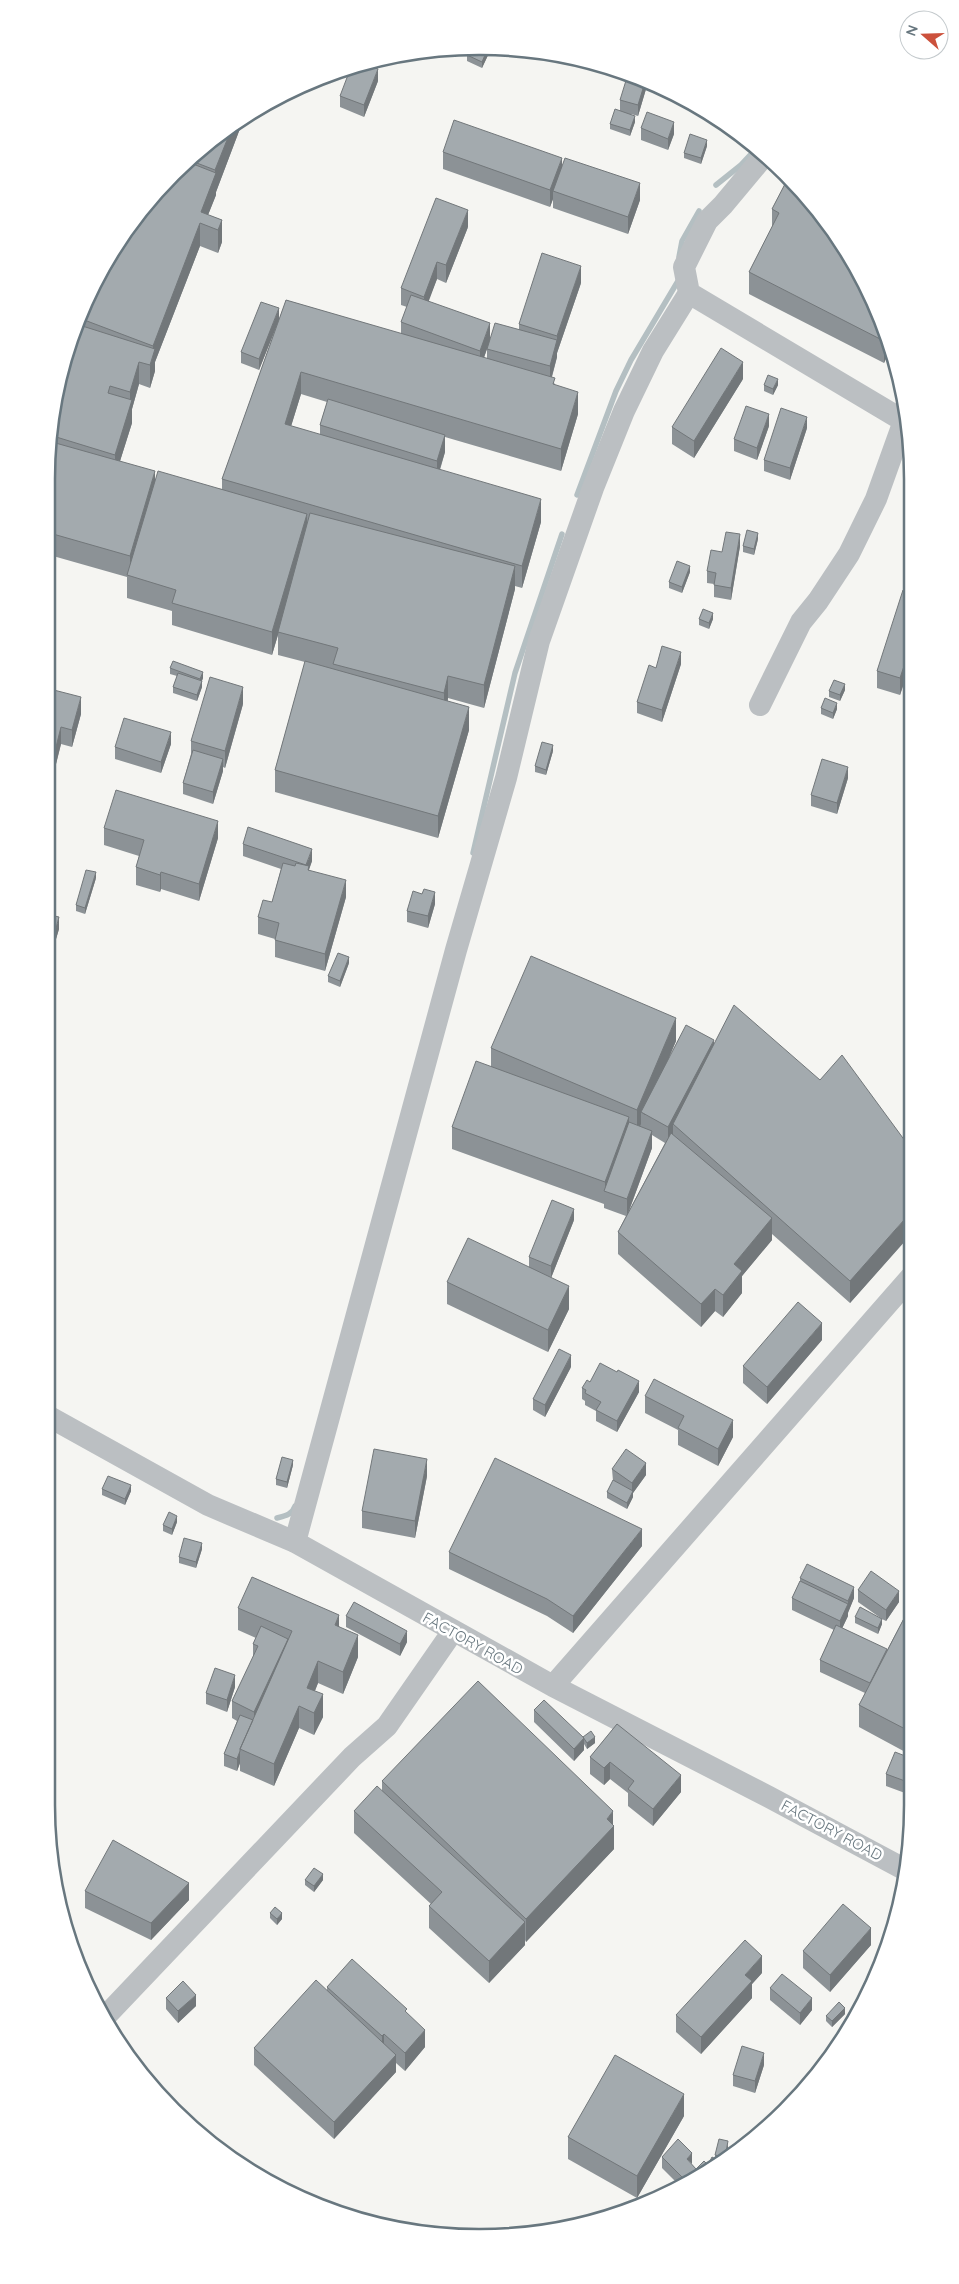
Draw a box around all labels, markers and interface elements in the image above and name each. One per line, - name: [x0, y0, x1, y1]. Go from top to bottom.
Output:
- north arrow: [899, 10, 949, 60]
- text: N: [902, 23, 922, 38]
- street label: FACTORY ROAD: [420, 1608, 527, 1678]
- street label: FACTORY ROAD: [778, 1795, 886, 1865]

